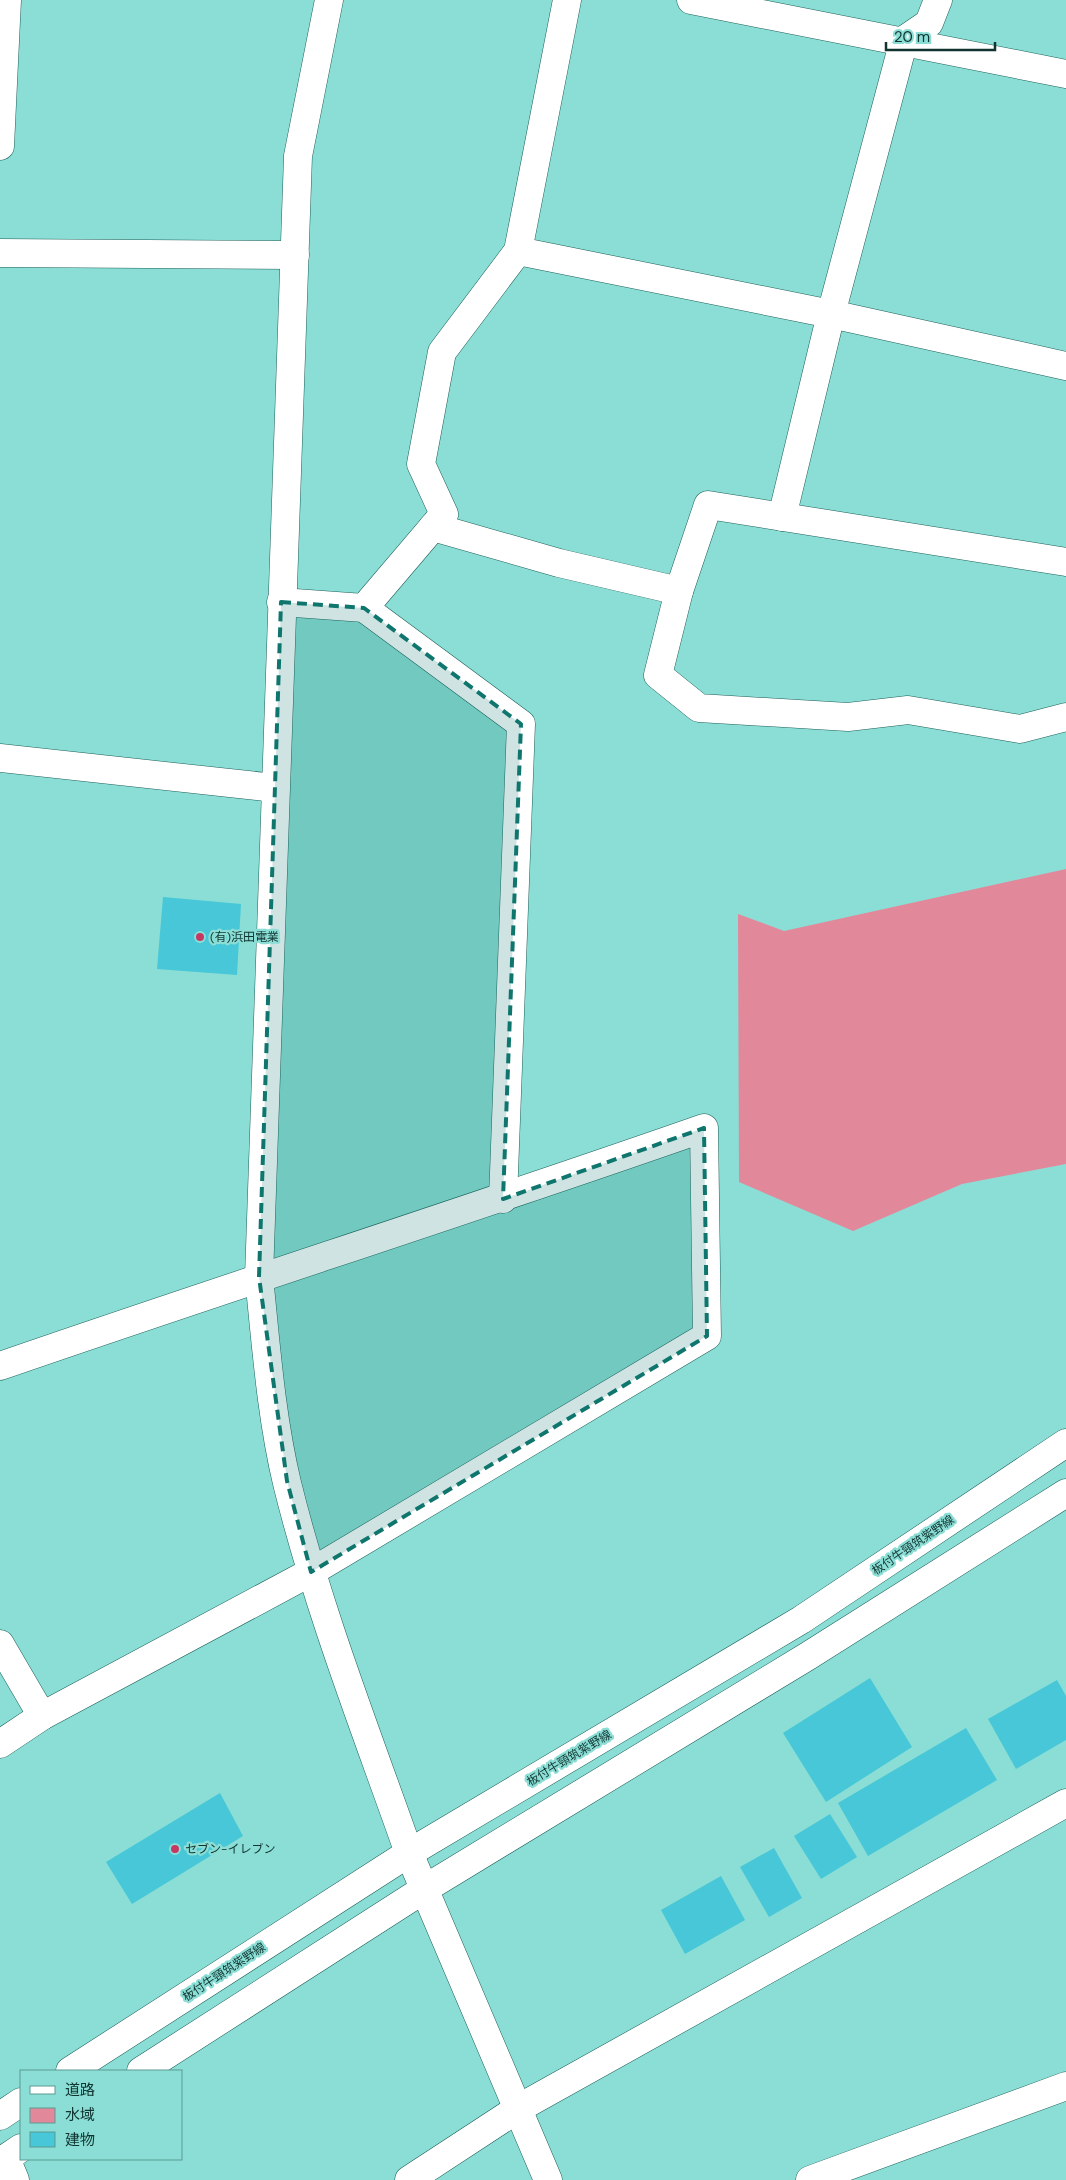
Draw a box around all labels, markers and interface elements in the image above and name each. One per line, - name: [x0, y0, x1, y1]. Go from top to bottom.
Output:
- scale bar: [886, 20, 995, 52]
- text: 20 m: [894, 27, 930, 47]
- place label: (有)浜田電業: [210, 929, 279, 945]
- marker: (有)浜田電業: [194, 931, 206, 943]
- street label: 板付牛頸筑紫野線: [869, 1512, 957, 1578]
- street label: 板付牛頸筑紫野線: [524, 1726, 614, 1790]
- place label: セブン-イレブン: [185, 1841, 276, 1857]
- marker: セブン-イレブン: [169, 1843, 181, 1855]
- street label: 板付牛頸筑紫野線: [179, 1939, 269, 2005]
- legend: [20, 2070, 182, 2160]
- text: 道路: [65, 2080, 95, 2100]
- text: 水域: [65, 2105, 95, 2125]
- text: 建物: [65, 2130, 95, 2150]

